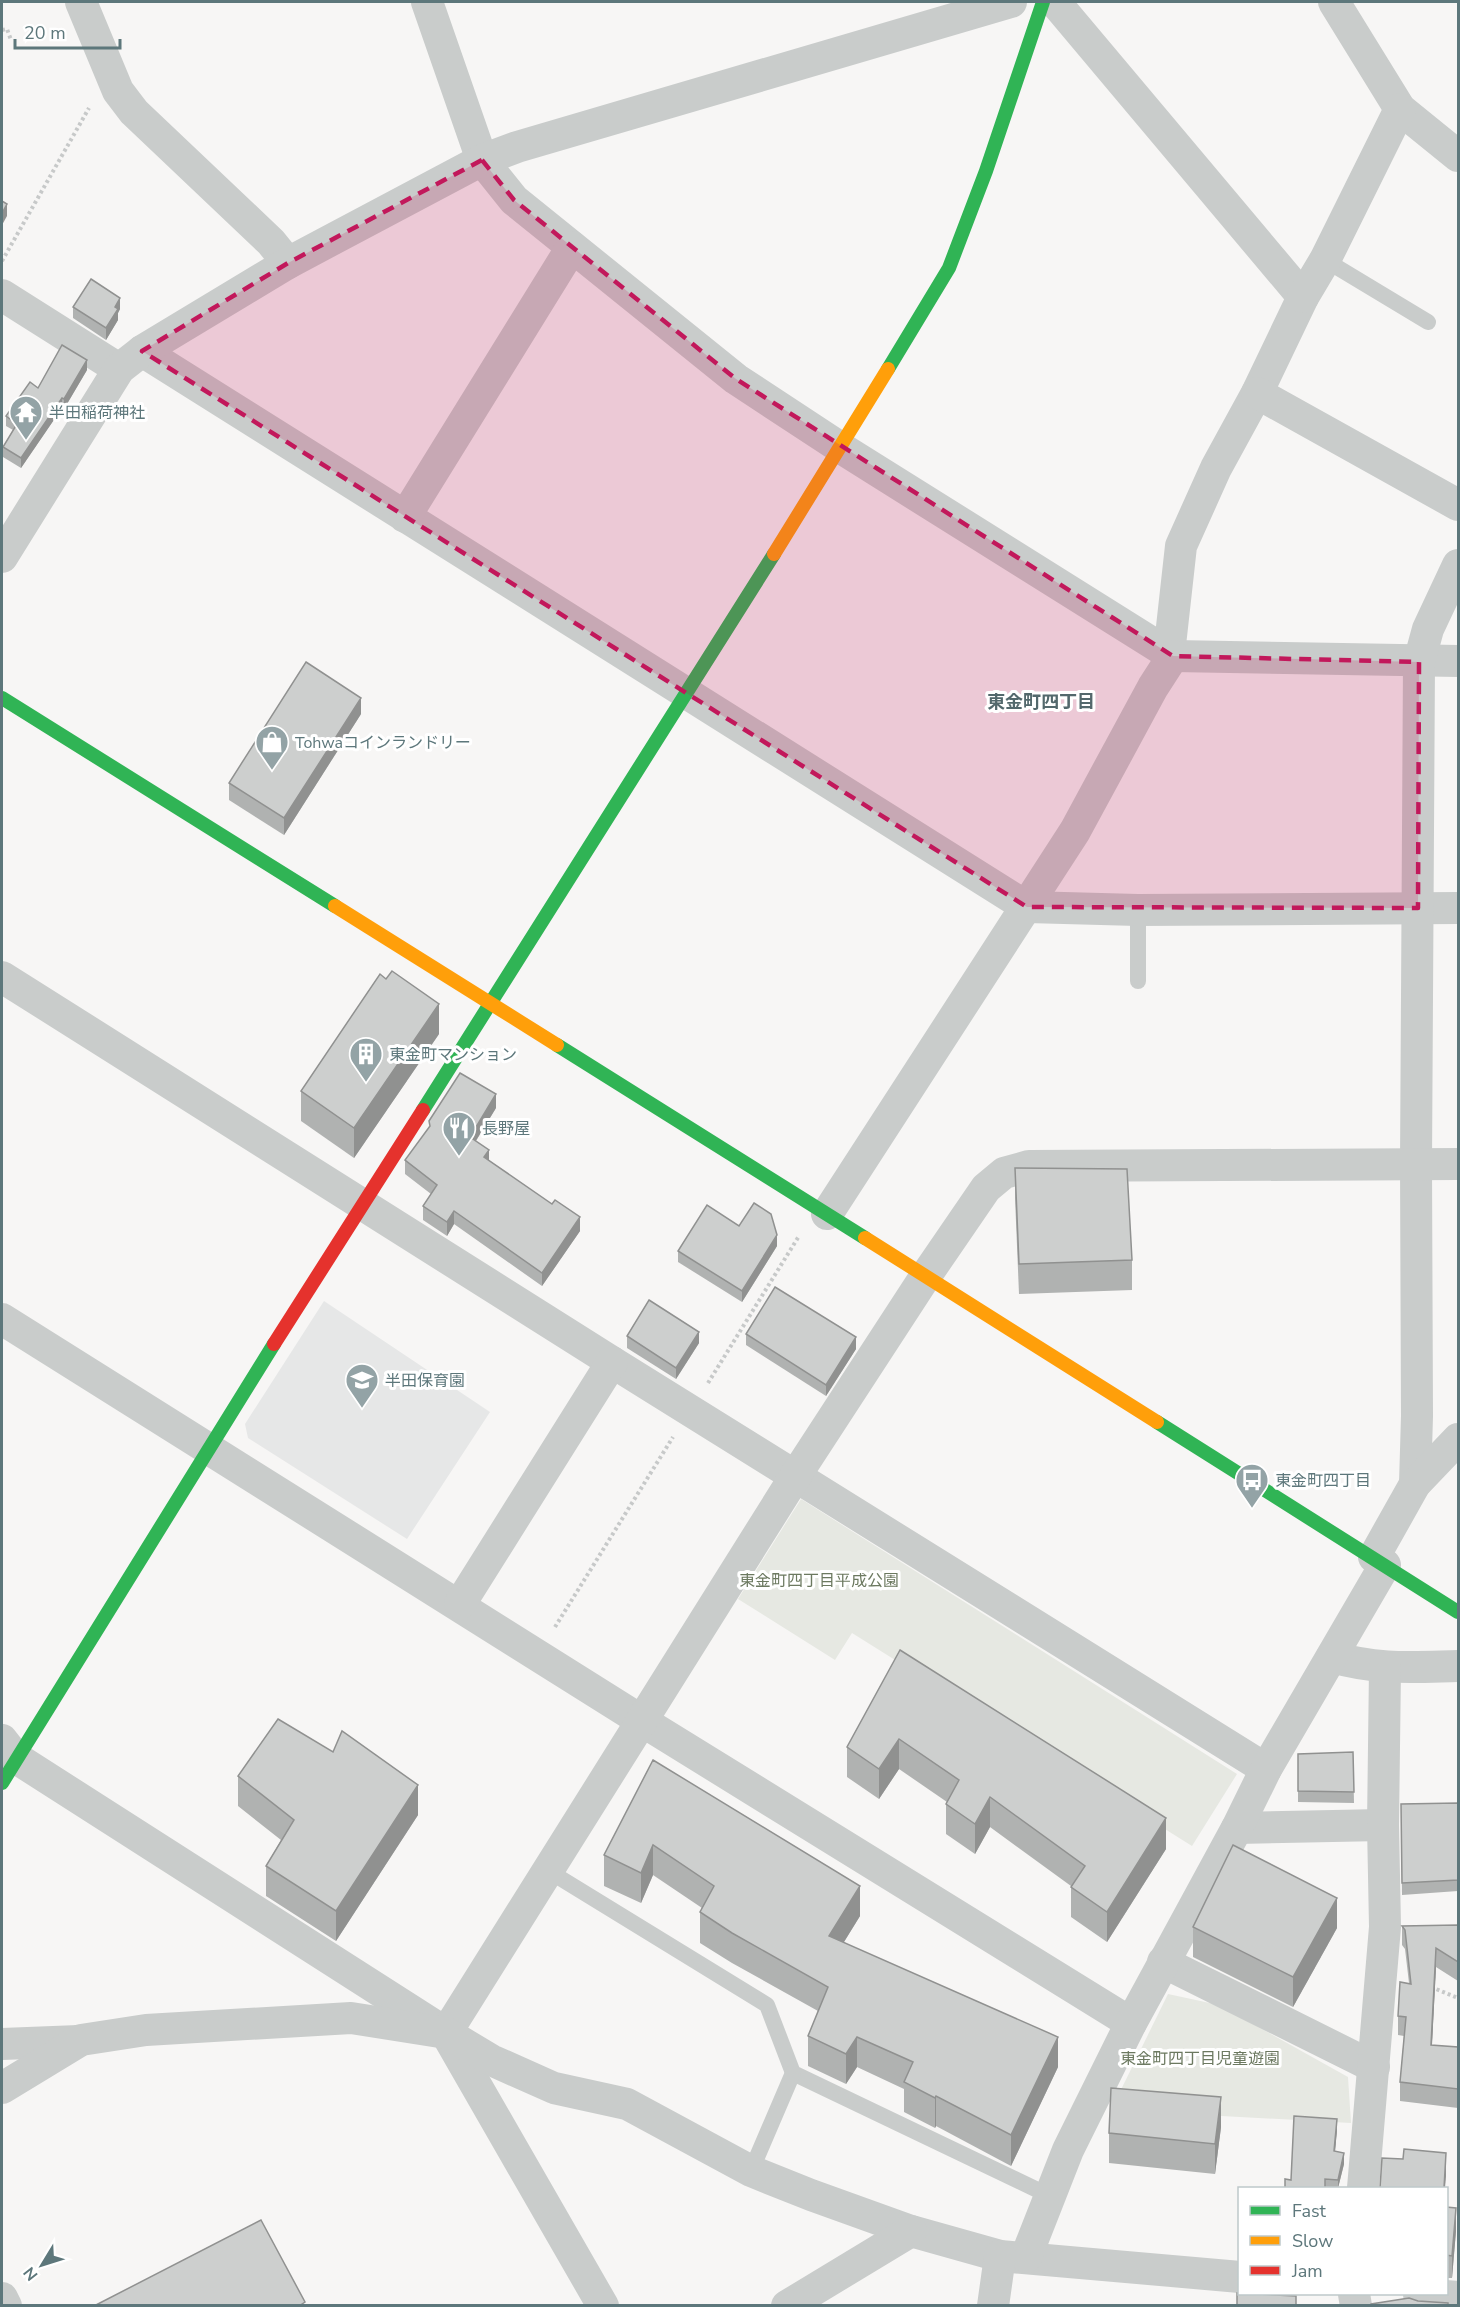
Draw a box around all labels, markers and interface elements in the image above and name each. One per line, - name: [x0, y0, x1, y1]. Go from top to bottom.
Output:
- scale bar: [15, 12, 120, 50]
- text: 20 m: [24, 21, 66, 45]
- temple icon: 半田稲荷神社: [8, 394, 44, 441]
- place label: 半田稲荷神社: [49, 402, 145, 424]
- district label: 東金町四丁目: [987, 690, 1095, 714]
- shop icon: Tohwaコインランドリー: [254, 724, 290, 771]
- place label: Tohwaコインランドリー: [295, 732, 471, 754]
- building icon: 東金町マンション: [348, 1036, 384, 1083]
- place label: 東金町マンション: [389, 1044, 517, 1066]
- restaurant icon: 長野屋: [441, 1110, 477, 1157]
- place label: 長野屋: [482, 1118, 530, 1140]
- school or university icon: 半田保育園: [344, 1362, 380, 1409]
- place label: 半田保育園: [385, 1370, 465, 1392]
- bus stop icon: 東金町四丁目: [1234, 1462, 1270, 1509]
- place label: 東金町四丁目: [1275, 1470, 1371, 1492]
- park label: 東金町四丁目平成公園: [739, 1570, 899, 1592]
- park label: 東金町四丁目児童遊園: [1120, 2048, 1280, 2070]
- legend: [1238, 2187, 1448, 2295]
- text: Fast: [1292, 2199, 1327, 2223]
- text: Slow: [1292, 2229, 1333, 2253]
- north arrow: [12, 2235, 72, 2295]
- text: Jam: [1291, 2259, 1323, 2283]
- text: N: [19, 2262, 43, 2285]

